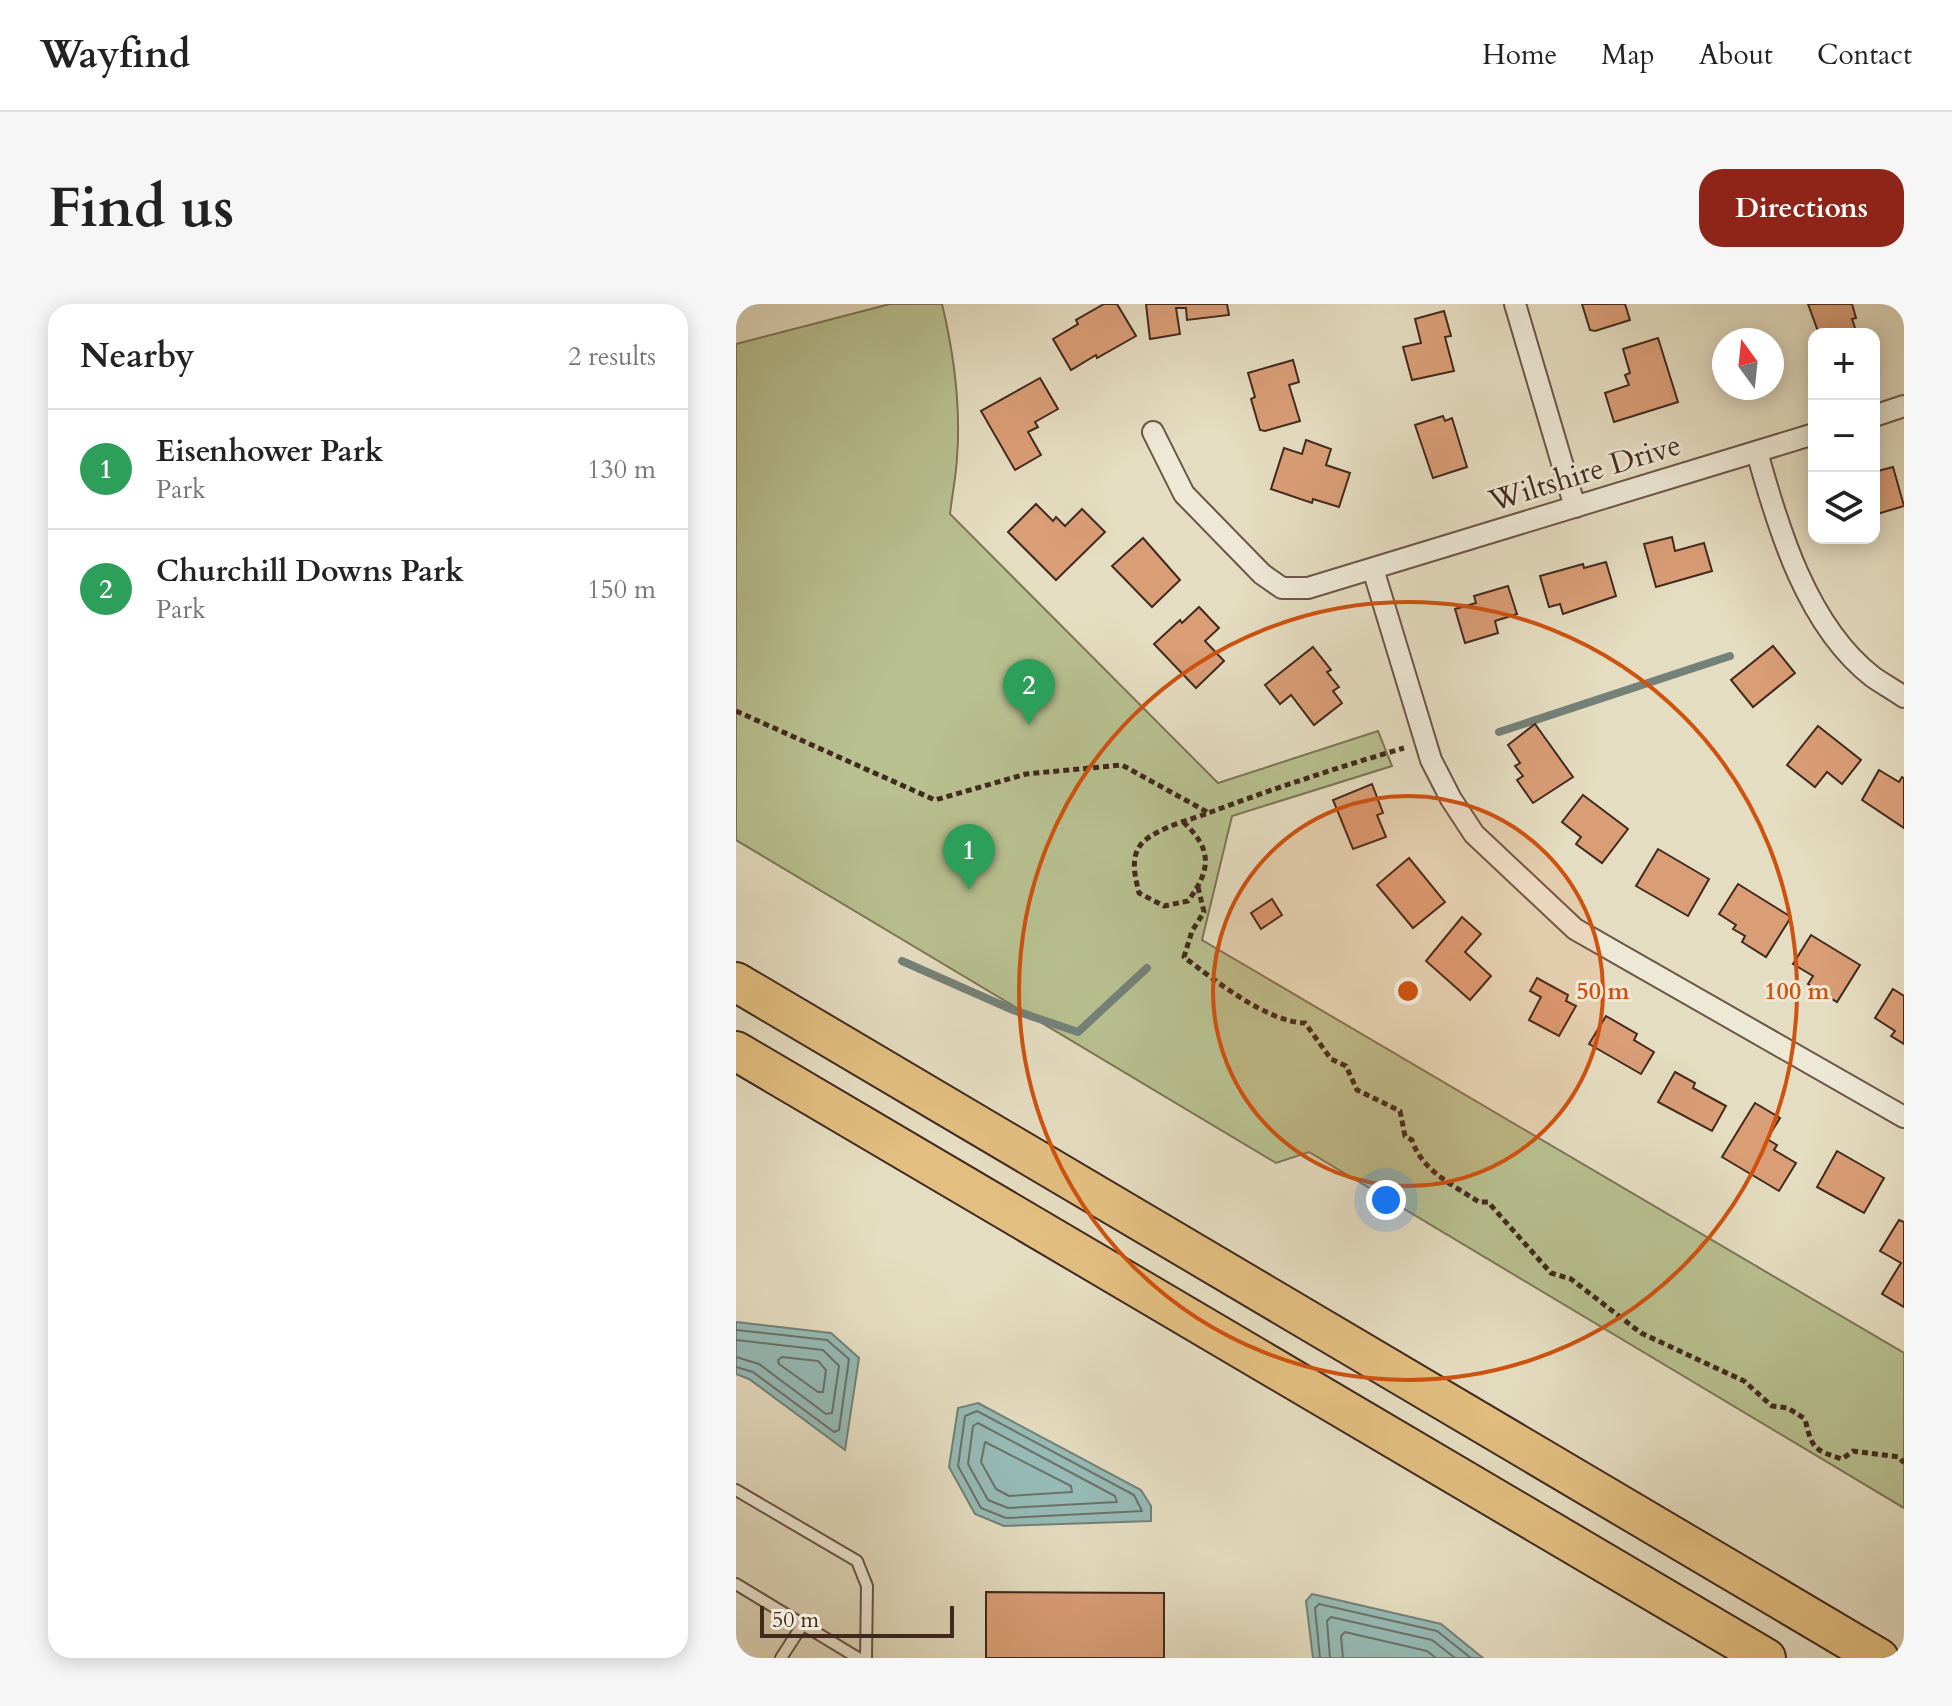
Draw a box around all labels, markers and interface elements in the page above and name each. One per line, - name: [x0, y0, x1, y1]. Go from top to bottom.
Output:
- text: Wayfind: [40, 29, 190, 81]
- text: Home: [1482, 36, 1557, 74]
- text: Map: [1601, 36, 1655, 74]
- text: About: [1699, 36, 1773, 74]
- text: Contact: [1817, 36, 1912, 74]
- button: Directions: [1699, 169, 1904, 247]
- text: Find us: [48, 171, 234, 246]
- north arrow: [1712, 328, 1784, 400]
- map controls: [1808, 328, 1880, 544]
- button: +: [1808, 328, 1880, 400]
- text: Nearby: [80, 333, 195, 379]
- text: 2 results: [568, 339, 656, 374]
- button: −: [1808, 400, 1880, 472]
- street label: Wiltshire Drive: [1483, 424, 1686, 522]
- text: Eisenhower Park: [156, 431, 384, 472]
- text: 1: [99, 452, 113, 487]
- text: 130 m: [587, 452, 656, 487]
- text: Park: [156, 472, 206, 507]
- button: layers: [1808, 472, 1880, 544]
- text: Churchill Downs Park: [156, 551, 464, 592]
- text: 2: [99, 572, 113, 607]
- text: 150 m: [587, 572, 656, 607]
- text: Park: [156, 592, 206, 627]
- pin: 2: [1003, 659, 1055, 725]
- pin: 1: [943, 824, 995, 890]
- text: 50 m: [1576, 975, 1630, 1008]
- text: 100 m: [1764, 975, 1831, 1008]
- centre of rings: [1394, 977, 1422, 1005]
- your location: [1366, 1180, 1406, 1220]
- scale bar: [760, 1602, 954, 1638]
- text: 50 m: [772, 1605, 819, 1635]

